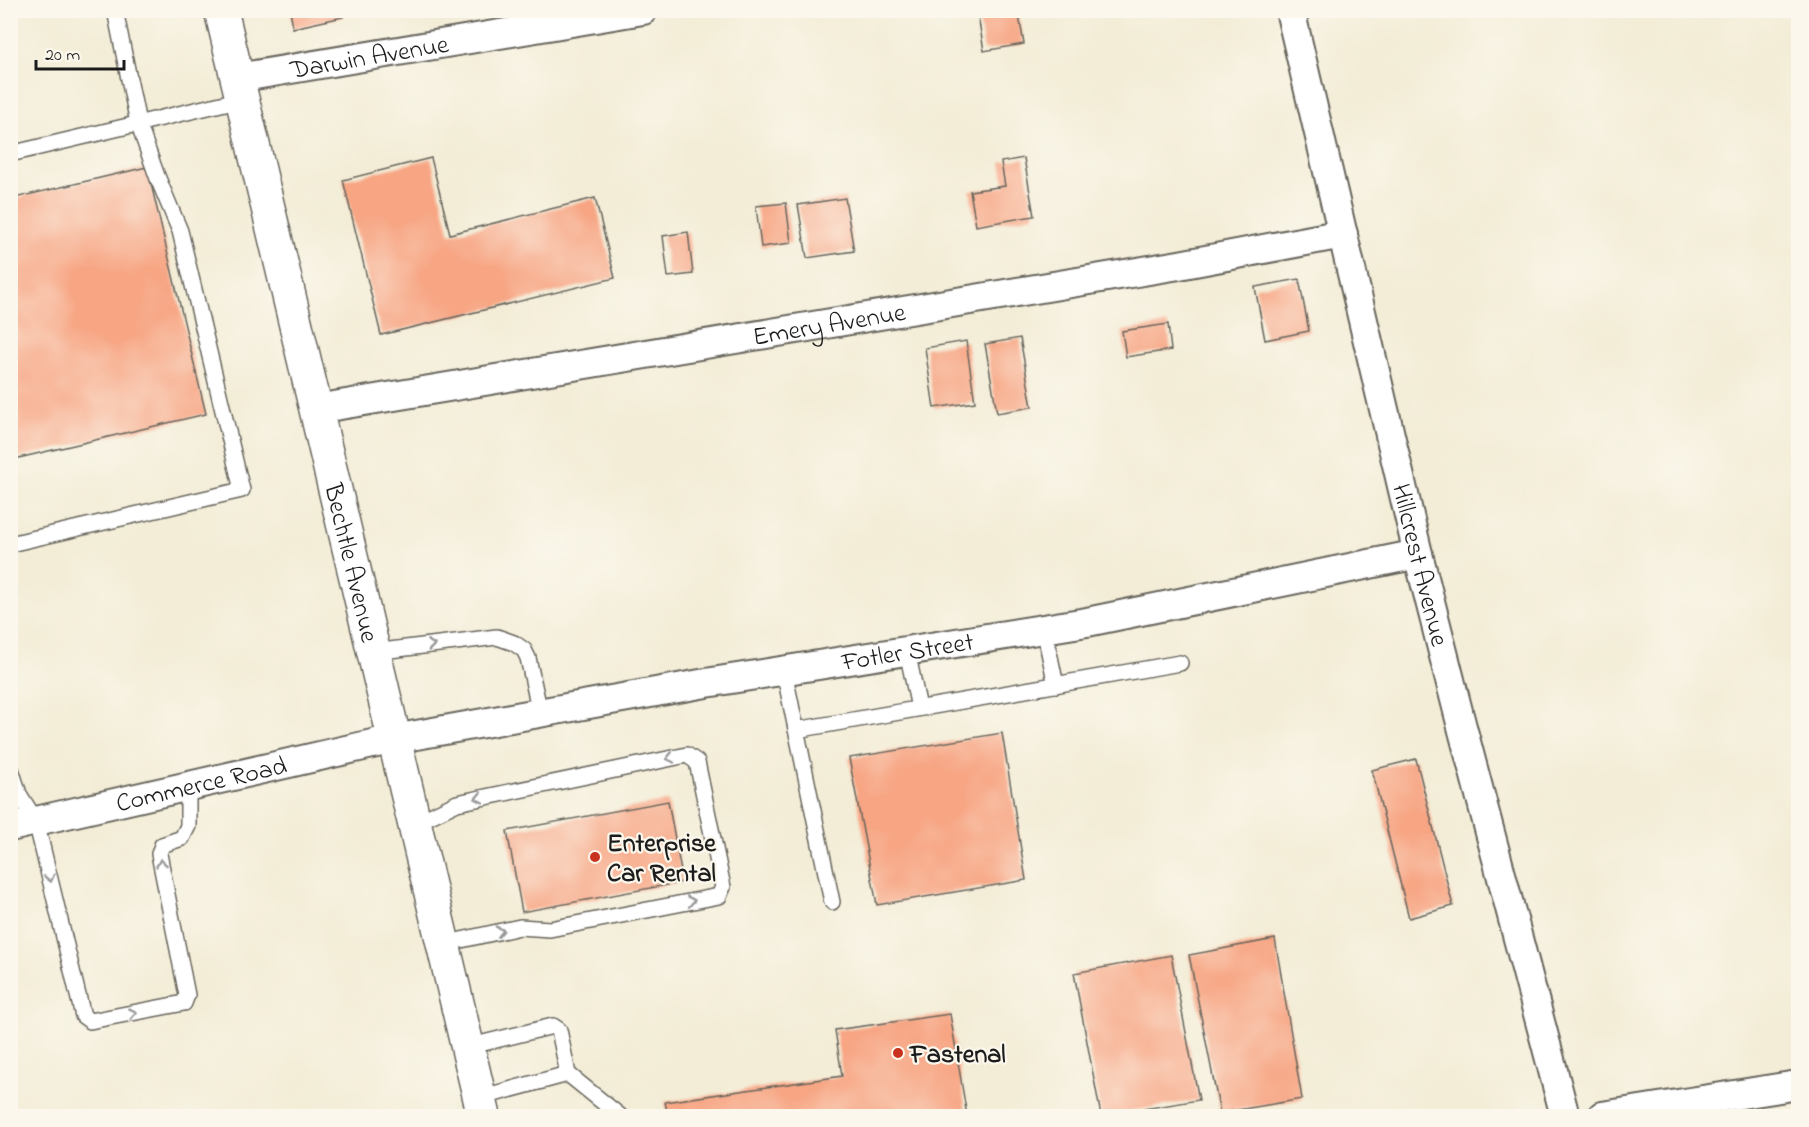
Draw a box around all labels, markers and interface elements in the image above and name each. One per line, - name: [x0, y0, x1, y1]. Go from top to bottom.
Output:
- street label: Darwin Avenue: [287, 27, 452, 91]
- scale bar: [36, 33, 124, 71]
- text: 20 m: [45, 43, 80, 69]
- street label: Emery Avenue: [750, 295, 909, 358]
- street label: Bechtle Avenue: [312, 479, 387, 647]
- street label: Hillcrest Avenue: [1380, 480, 1457, 651]
- street label: Fotler Street: [838, 624, 977, 683]
- one-way arrow: [427, 639, 436, 651]
- street label: Commerce Road: [113, 748, 291, 824]
- one-way arrow: [665, 751, 675, 764]
- one-way arrow: [475, 791, 485, 804]
- place label: Enterprise Car Rental: [607, 826, 717, 894]
- marker: Enterprise Car Rental: [588, 850, 602, 864]
- one-way arrow: [155, 858, 168, 868]
- one-way arrow: [42, 873, 55, 883]
- one-way arrow: [686, 895, 696, 908]
- one-way arrow: [494, 925, 504, 938]
- one-way arrow: [128, 1007, 138, 1020]
- place label: Fastenal: [908, 1037, 1006, 1075]
- marker: Fastenal: [891, 1046, 905, 1060]

